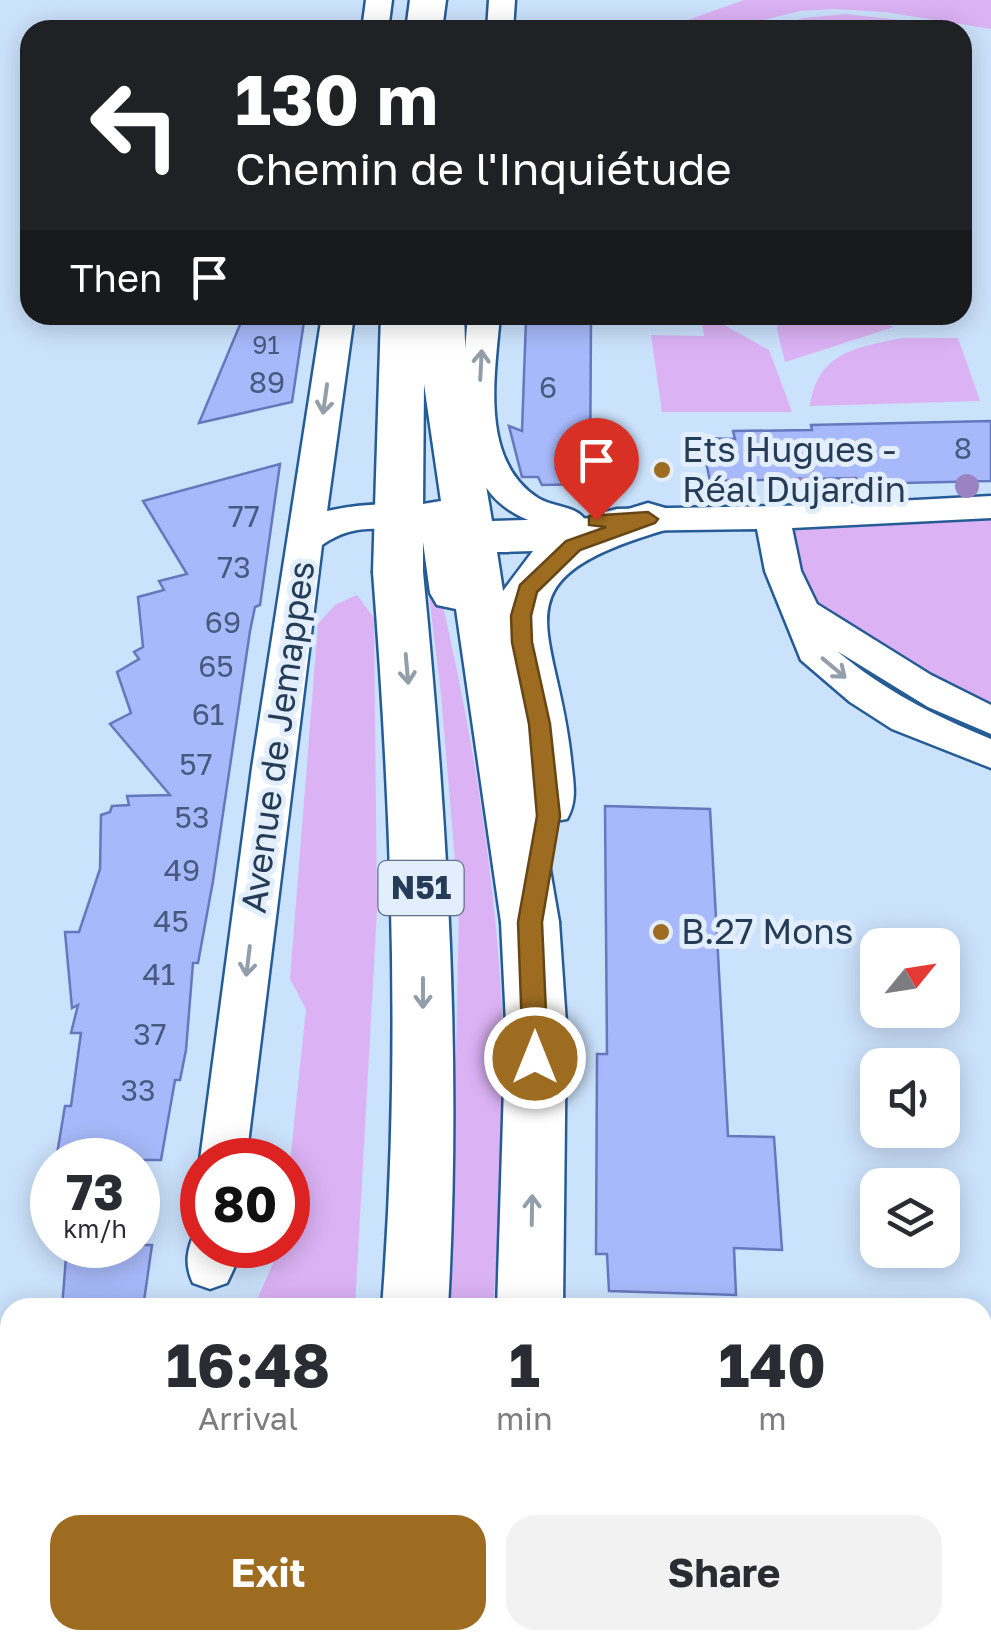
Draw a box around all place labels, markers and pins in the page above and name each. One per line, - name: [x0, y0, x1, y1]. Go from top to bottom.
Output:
- pin: [554, 418, 639, 521]
- place label: Ets Hugues - Réal Dujardin: [682, 428, 906, 510]
- marker: Ets Hugues - Réal Dujardin: [651, 459, 673, 481]
- place label: B.27 Mons: [681, 910, 853, 952]
- marker: B.27 Mons: [650, 921, 672, 943]

